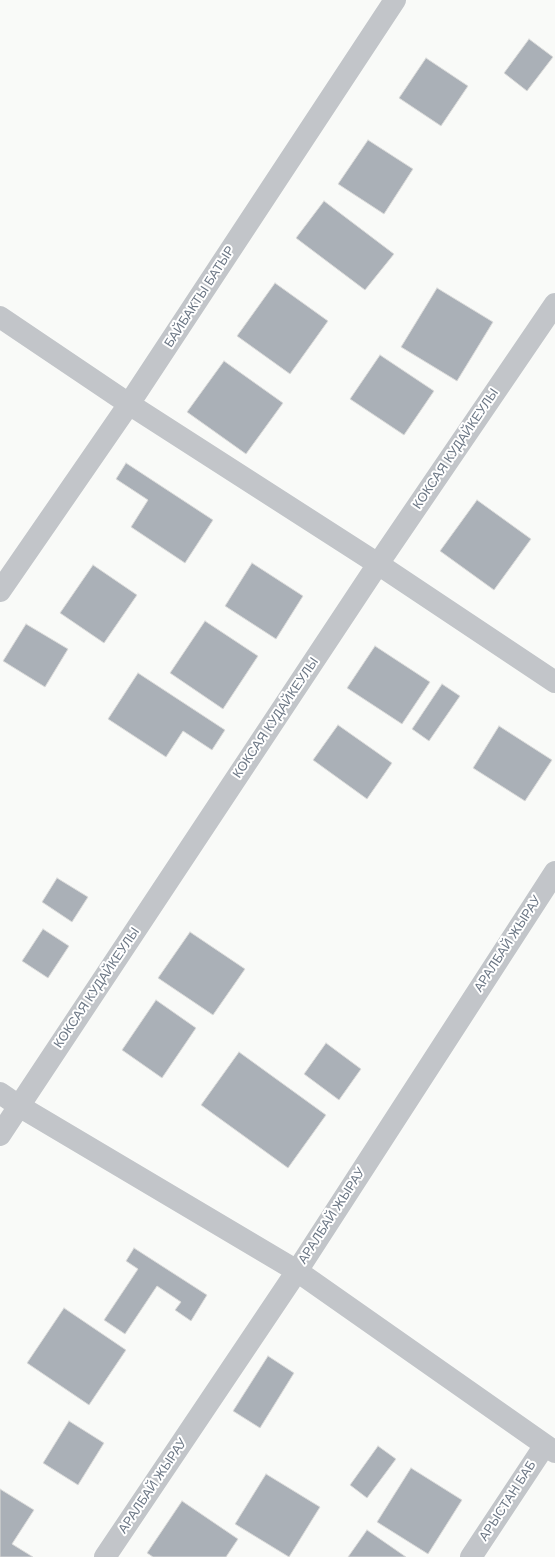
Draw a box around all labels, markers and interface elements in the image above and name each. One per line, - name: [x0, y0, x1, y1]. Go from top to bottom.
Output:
- street label: БАЙБАКТЫ БАТЫР: [161, 243, 239, 351]
- street label: КОКСАЯ КУДАЙКЕУЛЫ: [410, 386, 502, 512]
- street label: КОКСАЯ КУДАЙКЕУЛЫ: [230, 655, 322, 781]
- street label: АРАЛБАЙ ЖЫРАУ: [471, 893, 545, 995]
- street label: КОКСАЯ КУДАЙКЕУЛЫ: [51, 925, 143, 1051]
- street label: АРАЛБАЙ ЖЫРАУ: [295, 1165, 369, 1267]
- street label: АРАЛБАЙ ЖЫРАУ: [115, 1435, 191, 1537]
- street label: АРЫСТАН БАБ: [476, 1458, 540, 1544]

